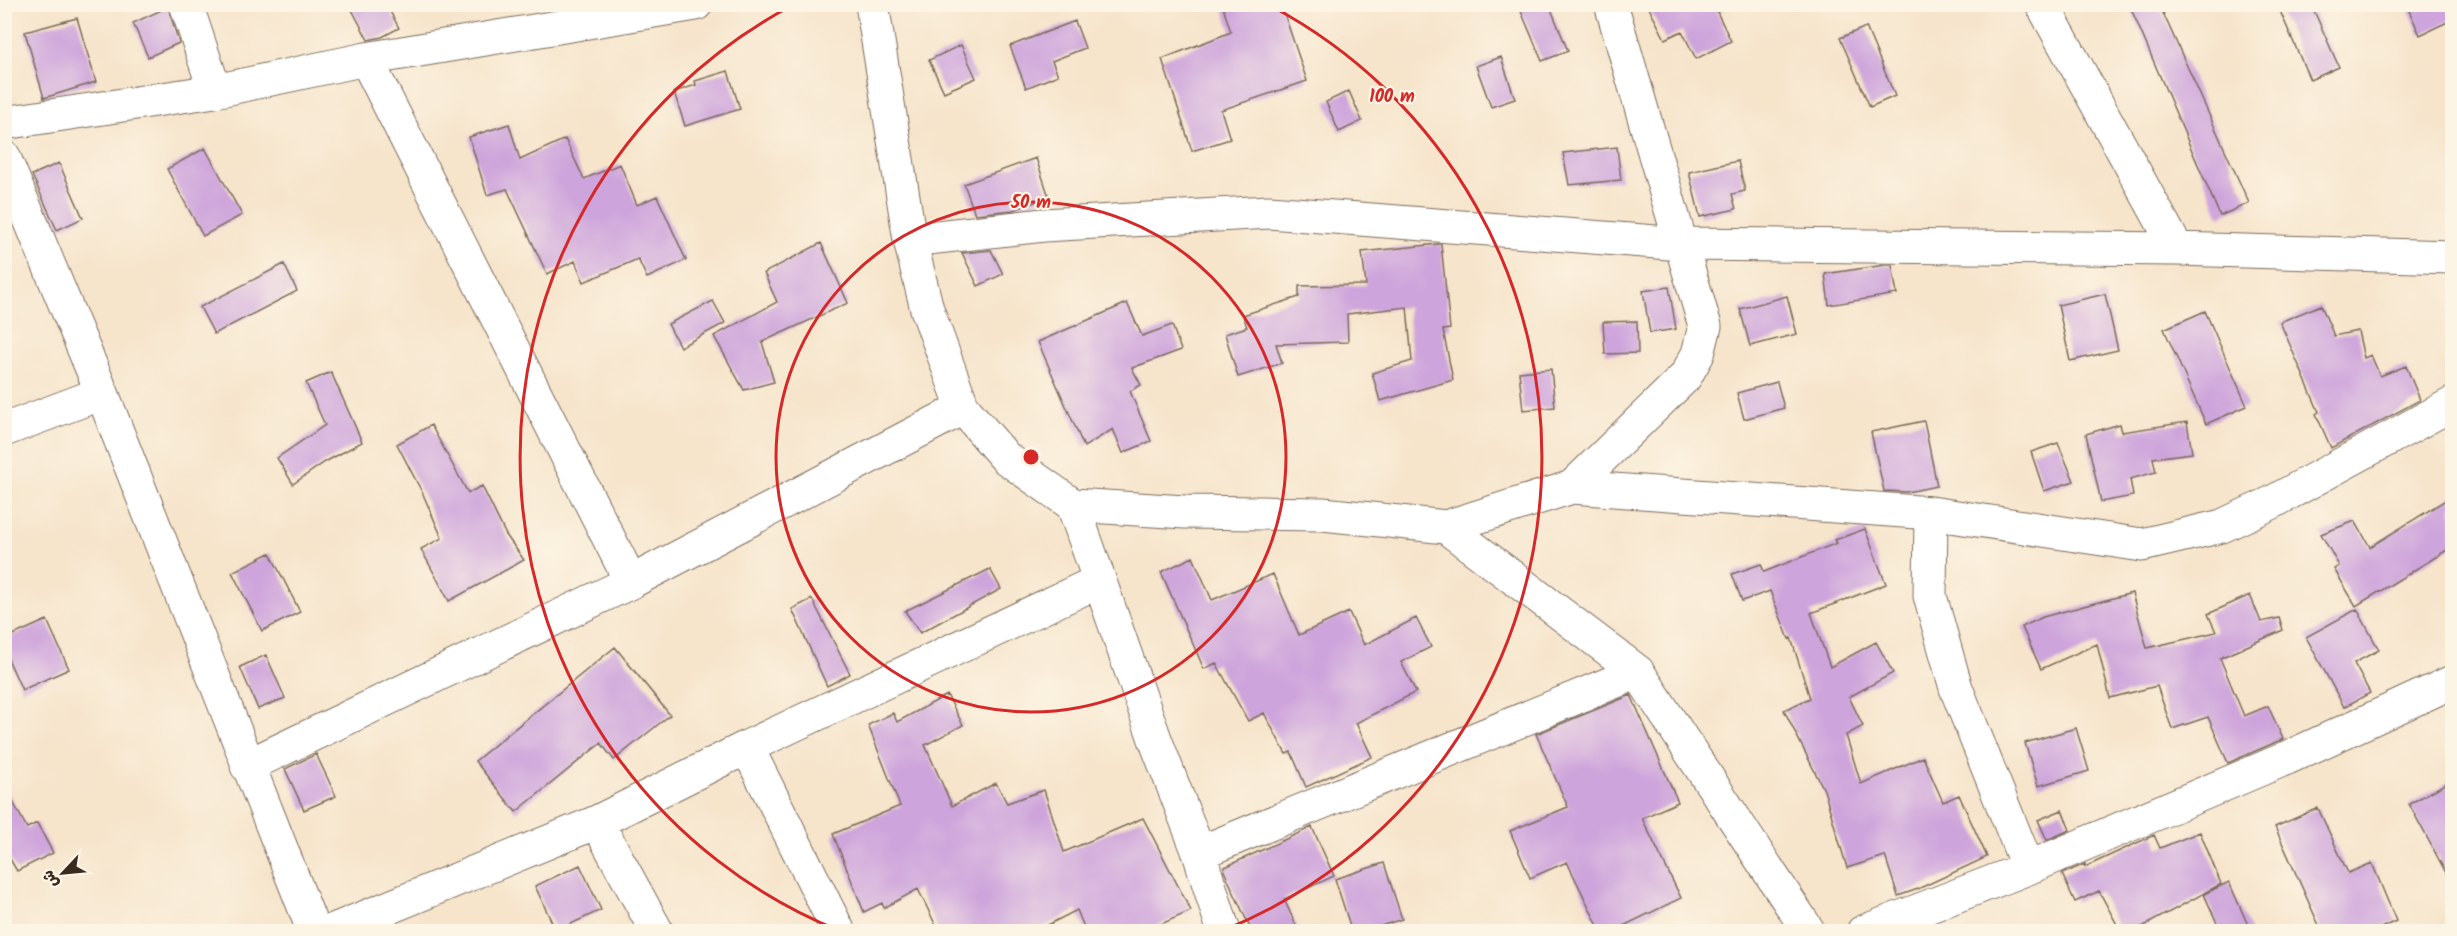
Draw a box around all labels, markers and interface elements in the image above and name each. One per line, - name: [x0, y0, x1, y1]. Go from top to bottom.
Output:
- text: 100 m: [1369, 83, 1415, 112]
- text: 50 m: [1010, 189, 1051, 218]
- centre of rings: [1021, 447, 1041, 467]
- north arrow: [33, 843, 93, 903]
- text: ش: [36, 866, 66, 892]

